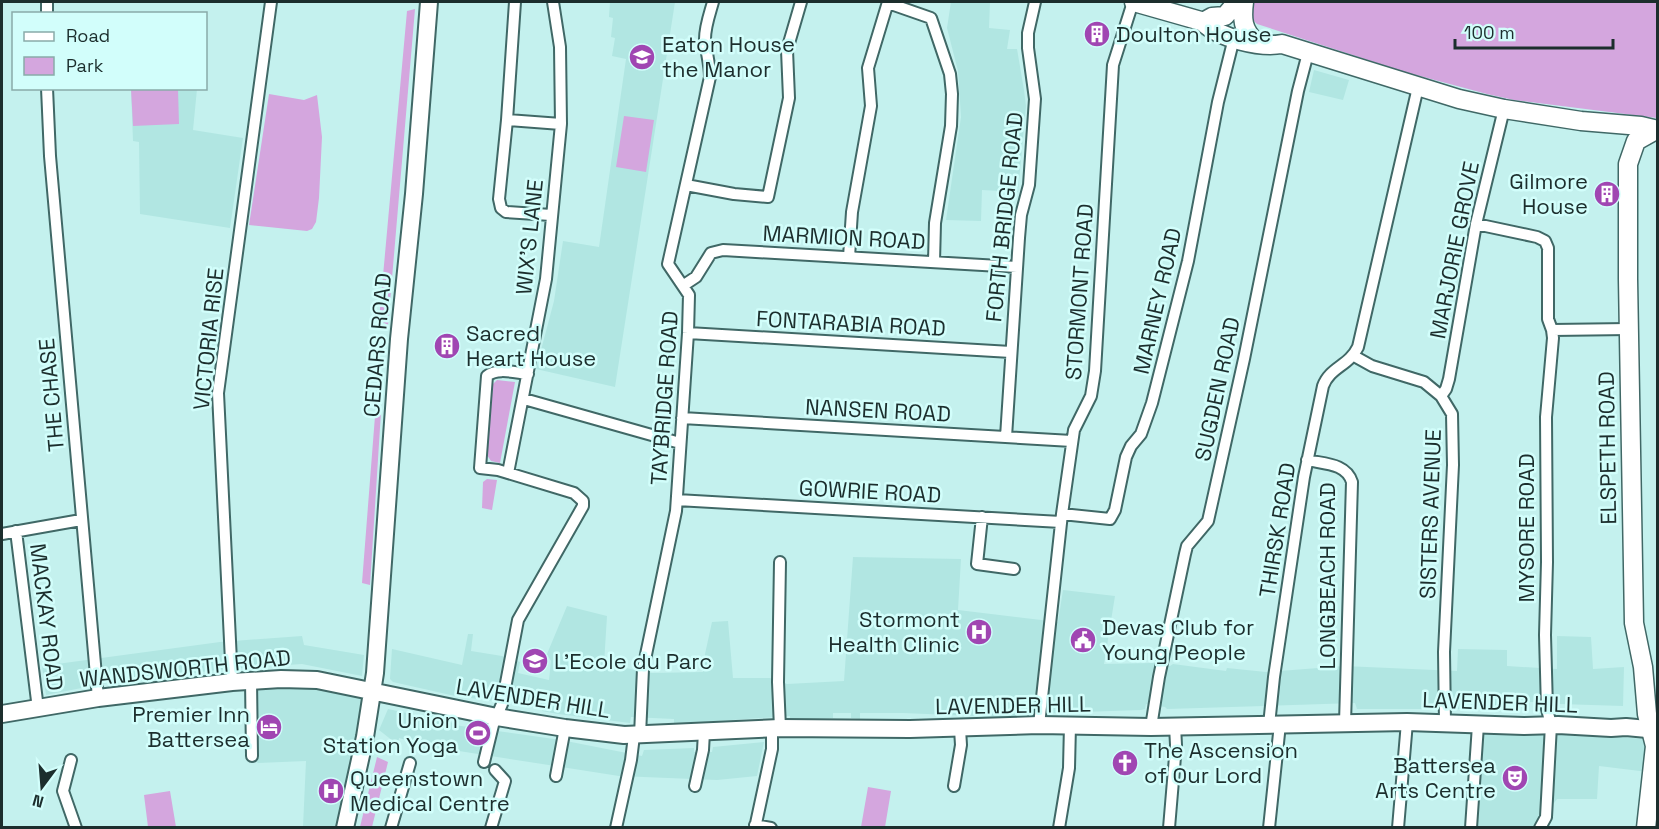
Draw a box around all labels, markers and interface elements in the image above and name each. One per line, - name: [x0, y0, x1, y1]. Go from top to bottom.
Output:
- legend: [12, 12, 207, 90]
- scale bar: [1455, 12, 1612, 50]
- building icon: Doulton House: [1082, 19, 1112, 49]
- place label: Doulton House: [1116, 20, 1272, 48]
- text: 100 m: [1464, 21, 1515, 44]
- text: Road: [66, 24, 110, 47]
- place label: Eaton House the Manor: [662, 30, 795, 83]
- school or university icon: Eaton House the Manor: [627, 42, 657, 72]
- text: Park: [66, 54, 104, 77]
- street label: FORTH BRIDGE ROAD: [979, 111, 1029, 323]
- street label: MARJORIE GROVE: [1423, 159, 1485, 341]
- place label: Gilmore House: [1509, 167, 1588, 220]
- street label: WIX'S LANE: [509, 178, 549, 296]
- building icon: Gilmore House: [1592, 179, 1622, 209]
- street label: STORMONT ROAD: [1059, 203, 1099, 381]
- street label: MARMION ROAD: [762, 219, 926, 255]
- street label: MARNEY ROAD: [1127, 225, 1187, 377]
- street label: VICTORIA RISE: [187, 266, 229, 412]
- street label: CEDARS ROAD: [357, 272, 397, 418]
- street label: FONTARABIA ROAD: [755, 304, 947, 342]
- street label: TAYBRIDGE ROAD: [644, 310, 684, 486]
- street label: SUGDEN ROAD: [1188, 314, 1246, 464]
- place label: Sacred Heart House: [466, 319, 596, 372]
- building icon: Sacred Heart House: [432, 331, 462, 361]
- street label: THE CHASE: [32, 337, 70, 453]
- street label: ELSPETH ROAD: [1592, 371, 1622, 525]
- street label: NANSEN ROAD: [804, 392, 952, 428]
- street label: SISTERS AVENUE: [1413, 429, 1447, 599]
- street label: MYSORE ROAD: [1512, 453, 1540, 603]
- street label: THIRSK ROAD: [1253, 461, 1301, 599]
- street label: GOWRIE ROAD: [798, 473, 942, 509]
- street label: LONGBEACH ROAD: [1313, 482, 1341, 670]
- street label: MACKAY ROAD: [24, 542, 70, 692]
- place label: Stormont Health Clinic: [828, 605, 960, 658]
- place label: Devas Club for Young People: [1102, 613, 1254, 666]
- hospital icon: Stormont Health Clinic: [964, 617, 994, 647]
- public building icon: Devas Club for Young People: [1068, 625, 1098, 655]
- street label: WANDSWORTH ROAD: [78, 643, 292, 693]
- school or university icon: L'Ecole du Parc: [520, 646, 550, 676]
- place label: L'Ecole du Parc: [554, 647, 712, 675]
- street label: LAVENDER HILL: [454, 672, 612, 724]
- street label: LAVENDER HILL: [1422, 685, 1578, 719]
- street label: LAVENDER HILL: [935, 690, 1091, 720]
- place label: Premier Inn Battersea: [132, 700, 250, 753]
- place label: Union Station Yoga: [323, 706, 458, 759]
- hotel icon: Premier Inn Battersea: [254, 712, 284, 742]
- sports icon: Union Station Yoga: [463, 718, 493, 748]
- place label: The Ascension of Our Lord: [1144, 736, 1298, 789]
- church icon: The Ascension of Our Lord: [1110, 748, 1140, 778]
- place label: Battersea Arts Centre: [1375, 751, 1496, 804]
- north arrow: [12, 757, 72, 817]
- theatre icon: Battersea Arts Centre: [1500, 763, 1530, 793]
- place label: Queenstown Medical Centre: [350, 764, 510, 817]
- hospital icon: Queenstown Medical Centre: [316, 776, 346, 806]
- text: N: [30, 789, 46, 813]

